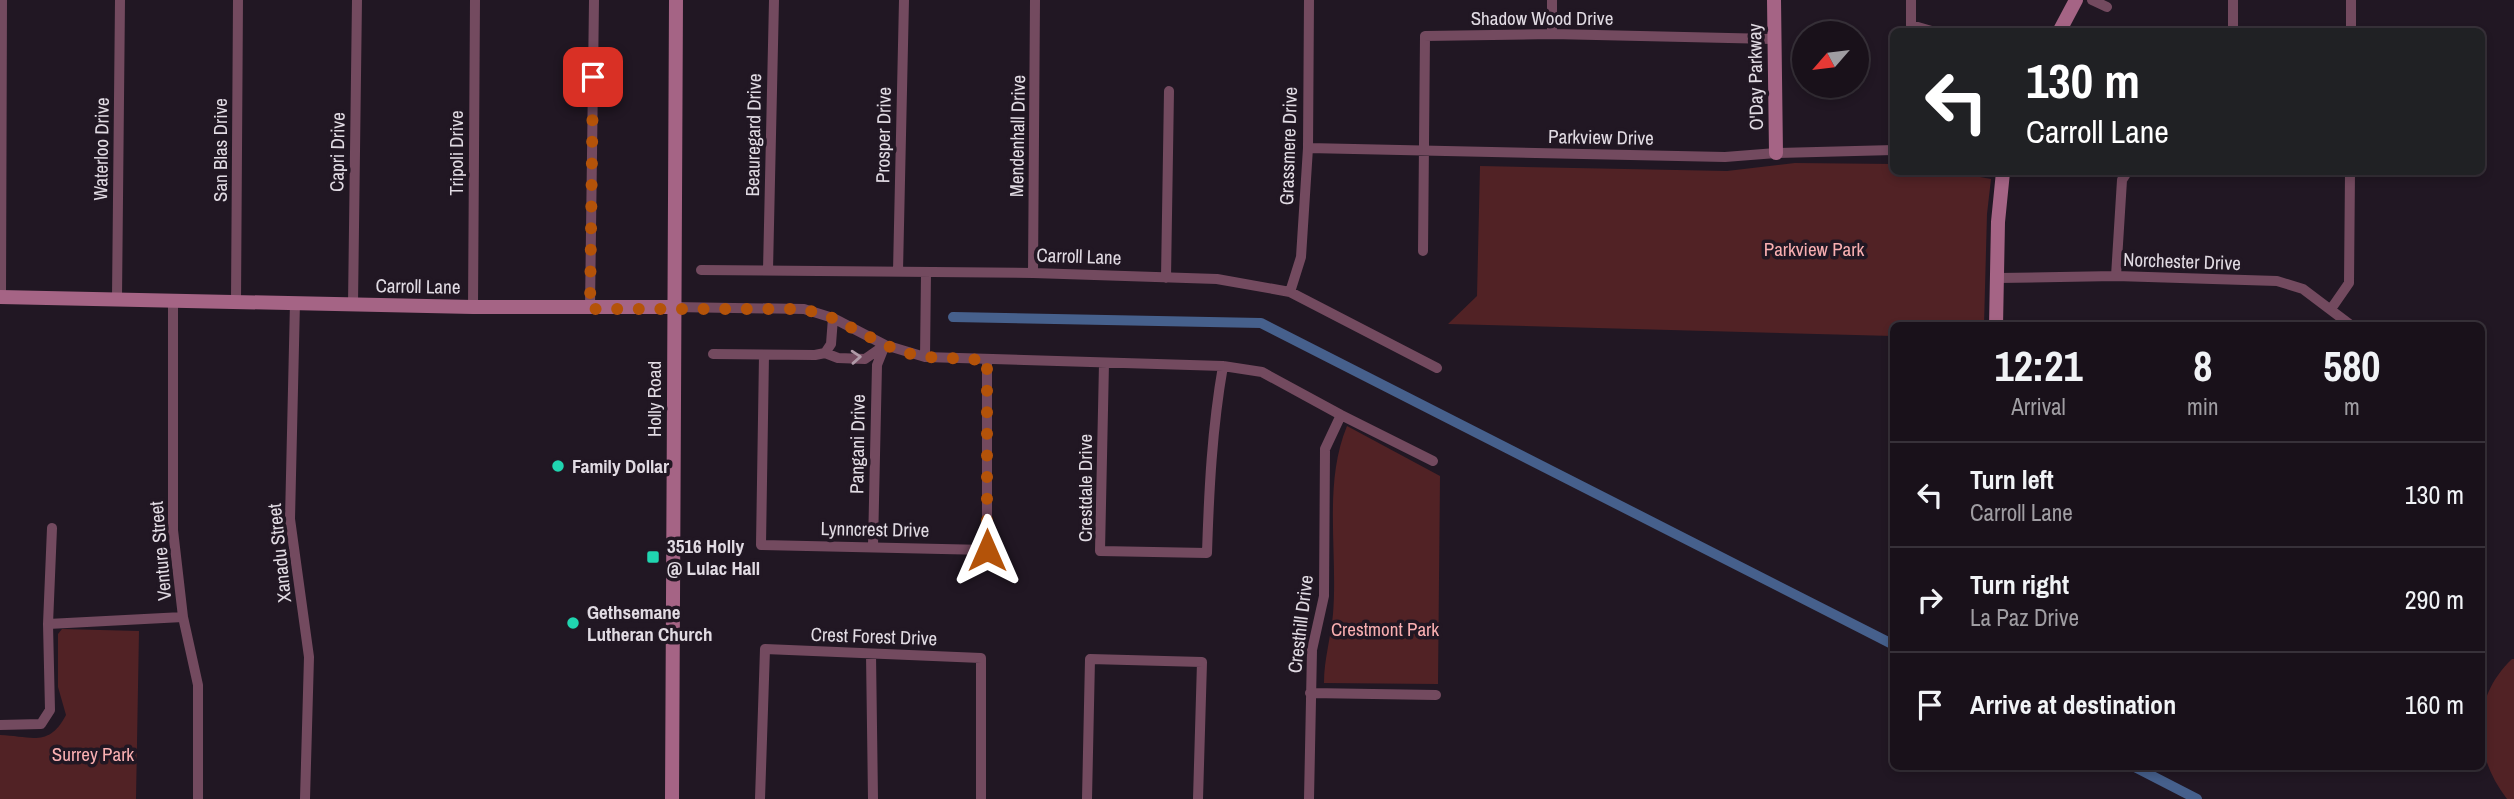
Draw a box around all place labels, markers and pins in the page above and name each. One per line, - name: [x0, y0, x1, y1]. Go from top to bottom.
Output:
- pin: [563, 47, 623, 107]
- place label: Family Dollar: [572, 453, 669, 479]
- marker: Family Dollar: [550, 458, 566, 474]
- place label: 3516 Holly @ Lulac Hall: [667, 533, 760, 581]
- marker: 3516 Holly @ Lulac Hall: [645, 549, 661, 565]
- place label: Gethsemane Lutheran Church: [587, 599, 713, 647]
- marker: Gethsemane Lutheran Church: [565, 615, 581, 631]

